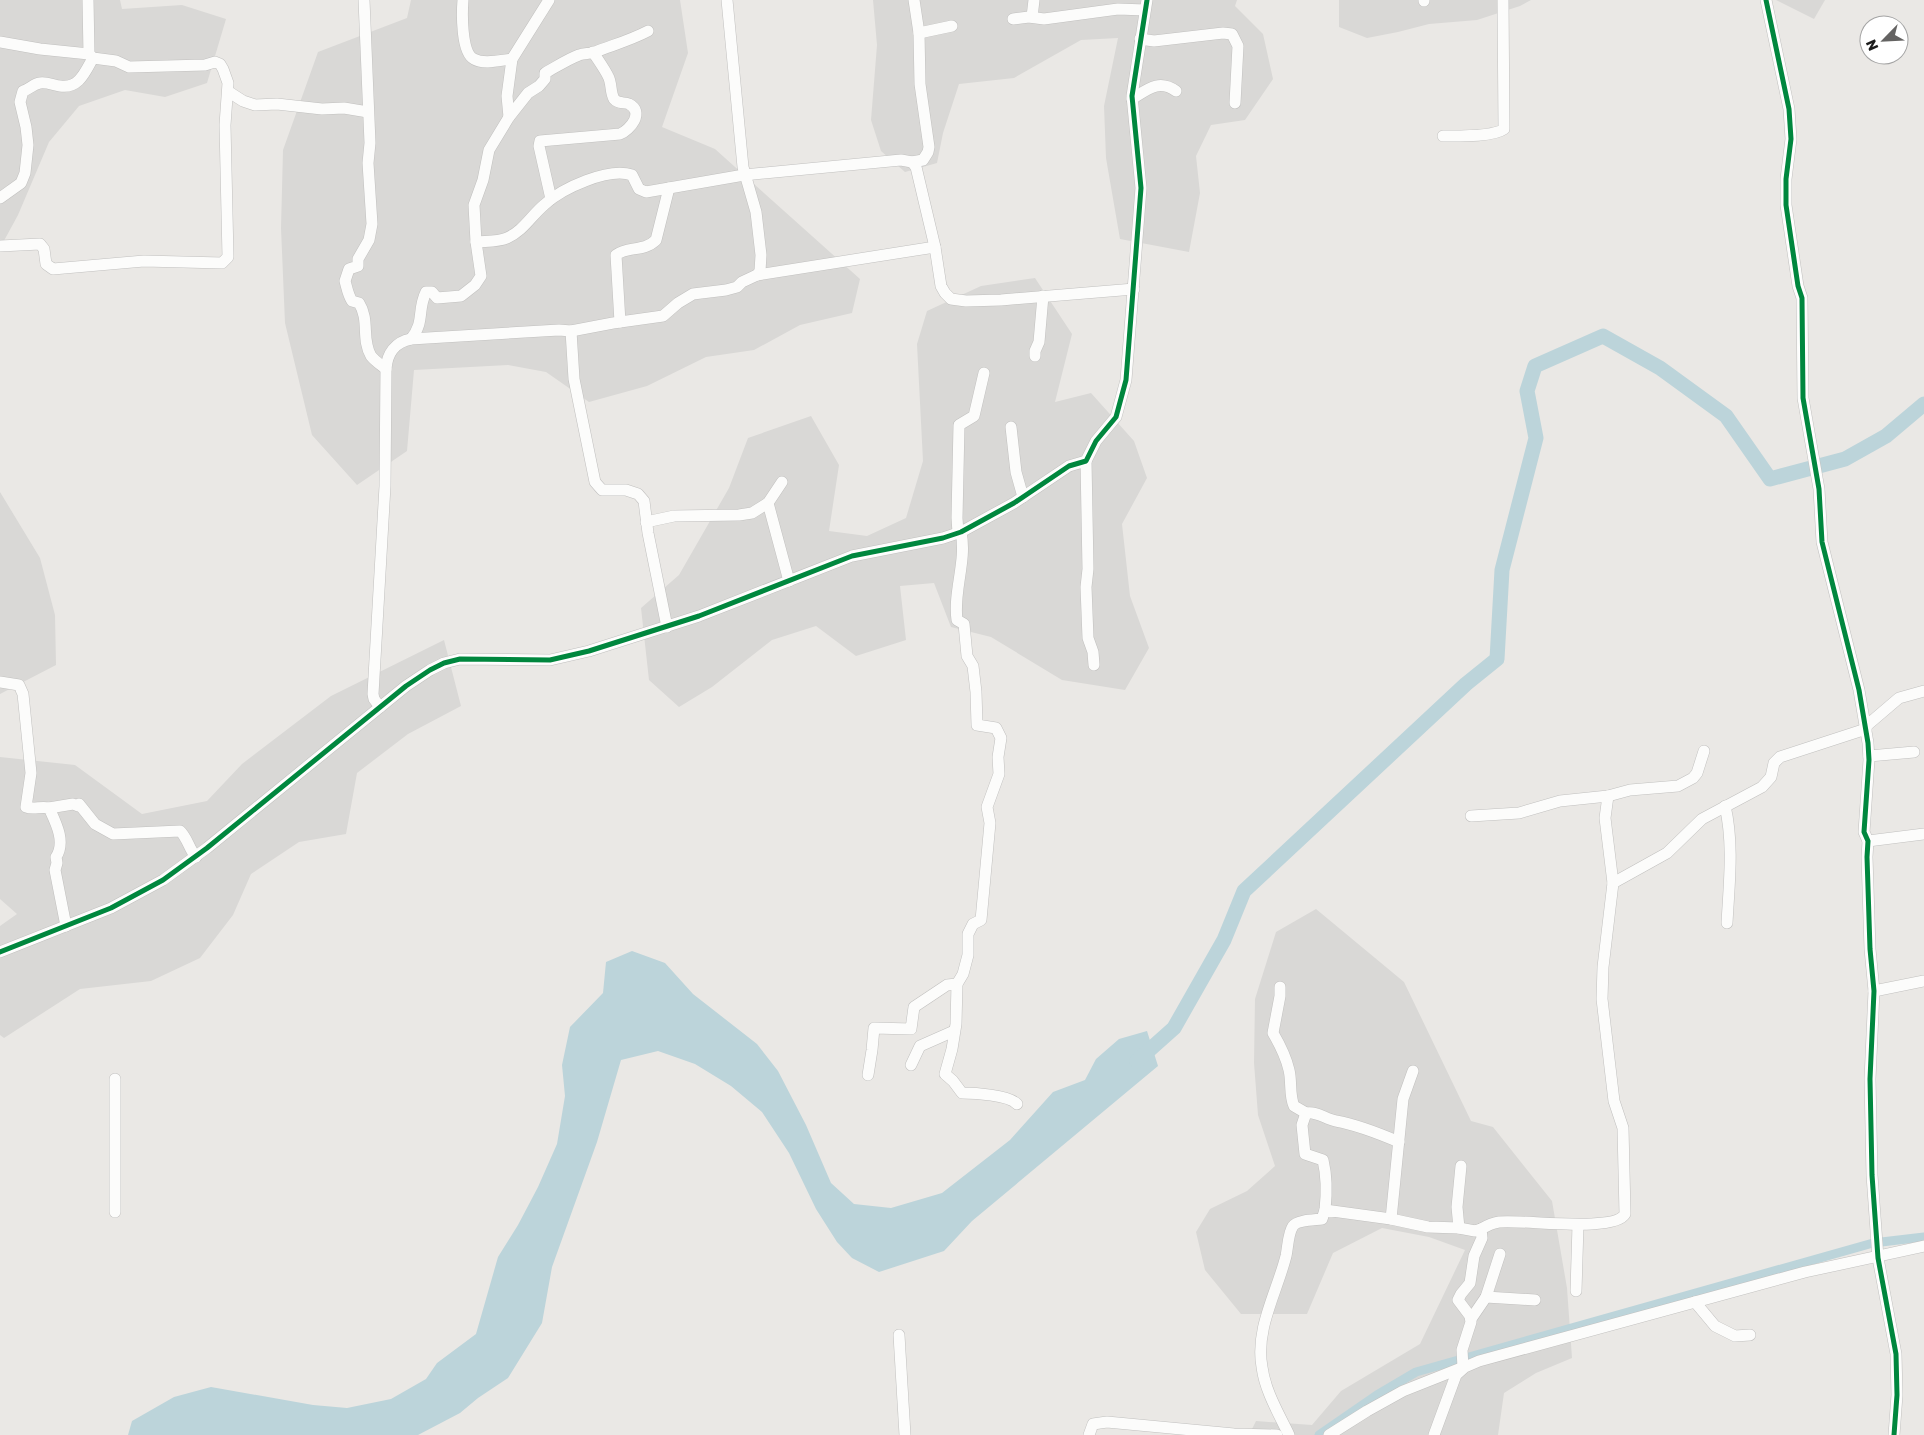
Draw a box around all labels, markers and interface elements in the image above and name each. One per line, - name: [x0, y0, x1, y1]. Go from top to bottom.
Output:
- north arrow: [1859, 15, 1909, 65]
- text: N: [1862, 37, 1882, 54]

